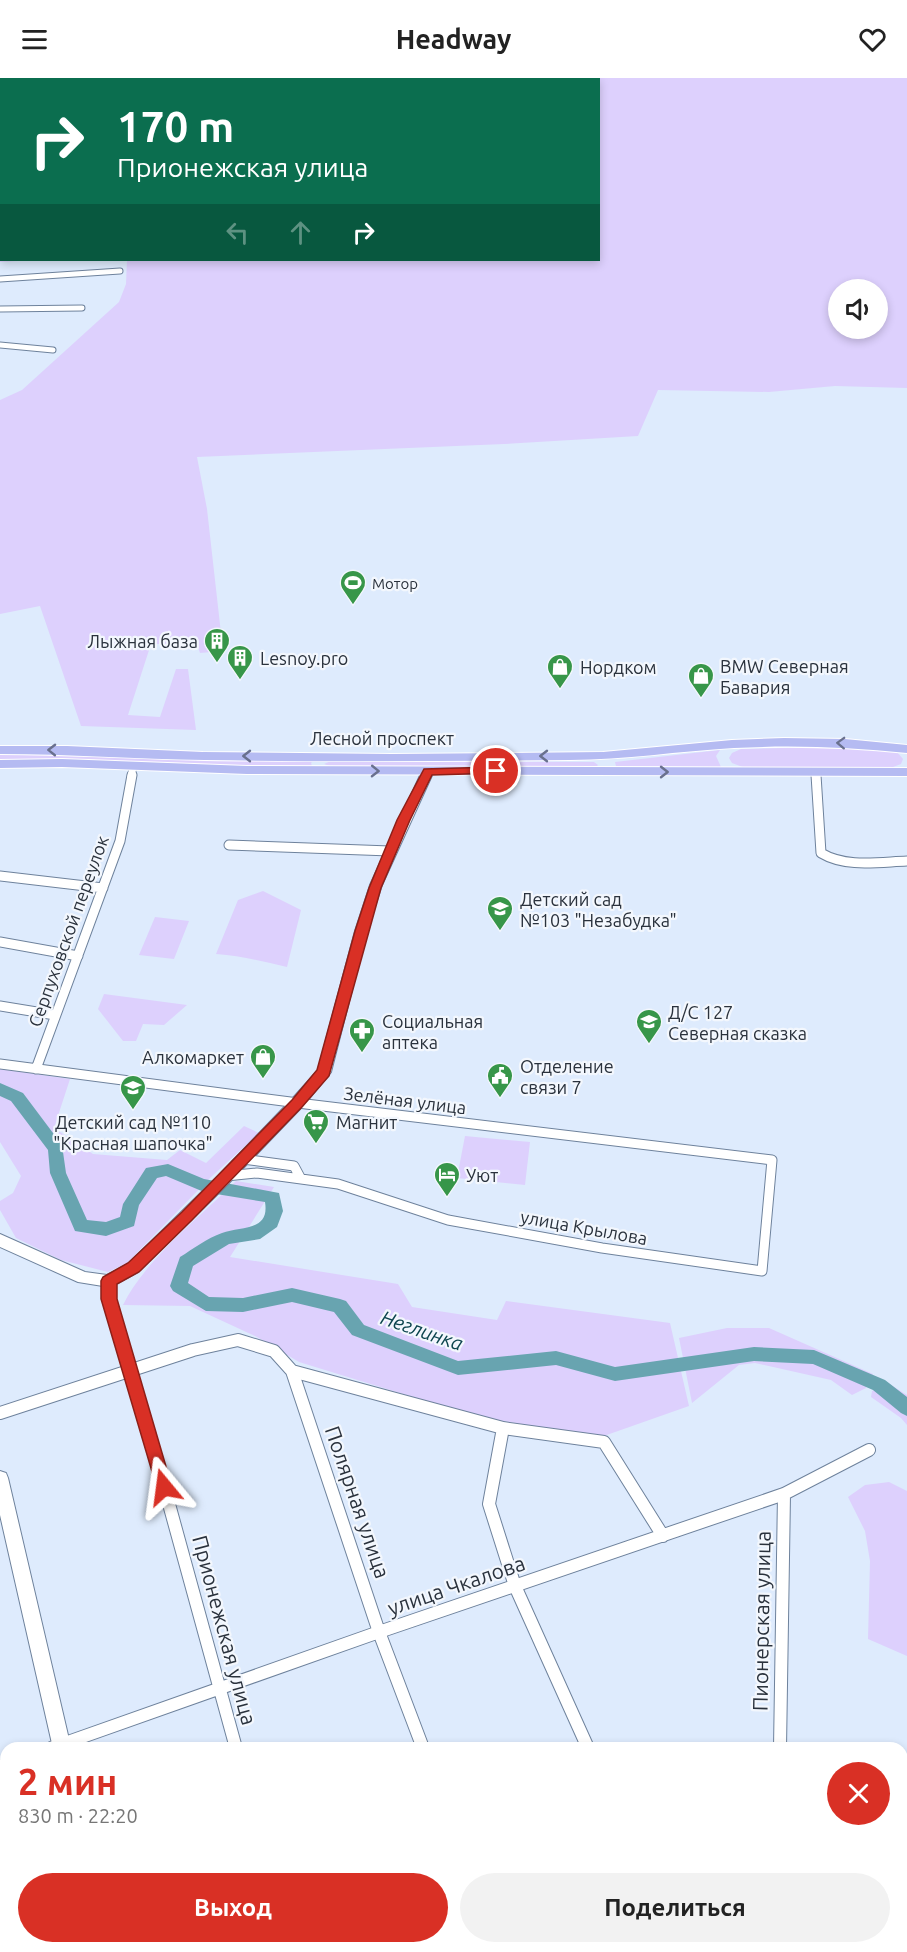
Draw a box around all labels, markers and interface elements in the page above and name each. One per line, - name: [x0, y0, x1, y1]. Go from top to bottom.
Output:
- icon: menu: [18, 23, 51, 56]
- icon: heart: [856, 23, 889, 56]
- text: Headway: [396, 24, 511, 54]
- icon: right: [18, 102, 96, 180]
- text: 170 m: [117, 103, 234, 150]
- text: Прионежская улица: [117, 152, 368, 182]
- icon: left: [221, 216, 254, 249]
- icon: ahead: [284, 216, 317, 249]
- icon: right: [347, 216, 380, 249]
- map controls: [828, 279, 888, 339]
- button: sound: [828, 279, 888, 339]
- sports icon: Мотор: [338, 568, 368, 606]
- place label: Мотор: [372, 575, 418, 592]
- building icon: Лыжная база: [202, 626, 232, 664]
- place label: Лыжная база: [88, 631, 198, 651]
- building icon: Lesnoy.pro: [225, 643, 255, 681]
- place label: Lesnoy.pro: [260, 648, 348, 668]
- shop icon: Нордком: [545, 652, 575, 690]
- place label: BMW Северная Бавария: [720, 656, 849, 697]
- place label: Нордком: [580, 657, 657, 677]
- shop icon: BMW Северная Бавария: [686, 661, 716, 699]
- street label: Лесной проспект: [310, 728, 454, 748]
- one-way arrow: [836, 737, 845, 750]
- one-way arrow: [47, 743, 56, 756]
- pin: [470, 745, 521, 796]
- one-way arrow: [242, 750, 251, 763]
- one-way arrow: [540, 750, 549, 762]
- icon: arrive: [479, 754, 512, 787]
- one-way arrow: [371, 765, 380, 777]
- one-way arrow: [659, 766, 668, 778]
- street label: Серпуховской переулок: [24, 833, 112, 1029]
- place label: Детский сад №103 "Незабудка": [520, 889, 677, 930]
- school or university icon: Детский сад №103 "Незабудка": [485, 894, 515, 932]
- place label: Д/С 127 Северная сказка: [668, 1002, 807, 1043]
- school or university icon: Д/С 127 Северная сказка: [634, 1007, 664, 1045]
- place label: Социальная аптека: [382, 1011, 483, 1052]
- pharmacy icon: Социальная аптека: [347, 1016, 377, 1054]
- shop icon: Алкомаркет: [248, 1042, 278, 1080]
- place label: Алкомаркет: [142, 1047, 244, 1067]
- place label: Отделение связи 7: [520, 1056, 614, 1097]
- public building icon: Отделение связи 7: [485, 1061, 515, 1099]
- school or university icon: Детский сад №110 "Красная шапочка": [118, 1073, 148, 1111]
- street label: Зелёная улица: [343, 1083, 467, 1117]
- supermarket icon: Магнит: [301, 1107, 331, 1145]
- place label: Детский сад №110 "Красная шапочка": [53, 1112, 213, 1153]
- place label: Магнит: [336, 1112, 397, 1132]
- hotel icon: Уют: [432, 1160, 462, 1198]
- place label: Уют: [466, 1165, 498, 1185]
- street label: улица Крылова: [519, 1206, 649, 1248]
- water label: Неглинка: [378, 1305, 466, 1355]
- street label: Полярная улица: [321, 1423, 395, 1581]
- position arrow: [132, 1455, 196, 1519]
- street label: Пионерская улица: [747, 1531, 775, 1711]
- street label: Прионежская улица: [188, 1532, 262, 1728]
- street label: улица Чкалова: [384, 1550, 528, 1620]
- text: 2 мин: [18, 1761, 117, 1802]
- button: close: [827, 1762, 890, 1825]
- text: 830 m · 22:20: [18, 1804, 138, 1827]
- button: Выход: [18, 1873, 448, 1942]
- button: Поделиться: [460, 1873, 890, 1942]

